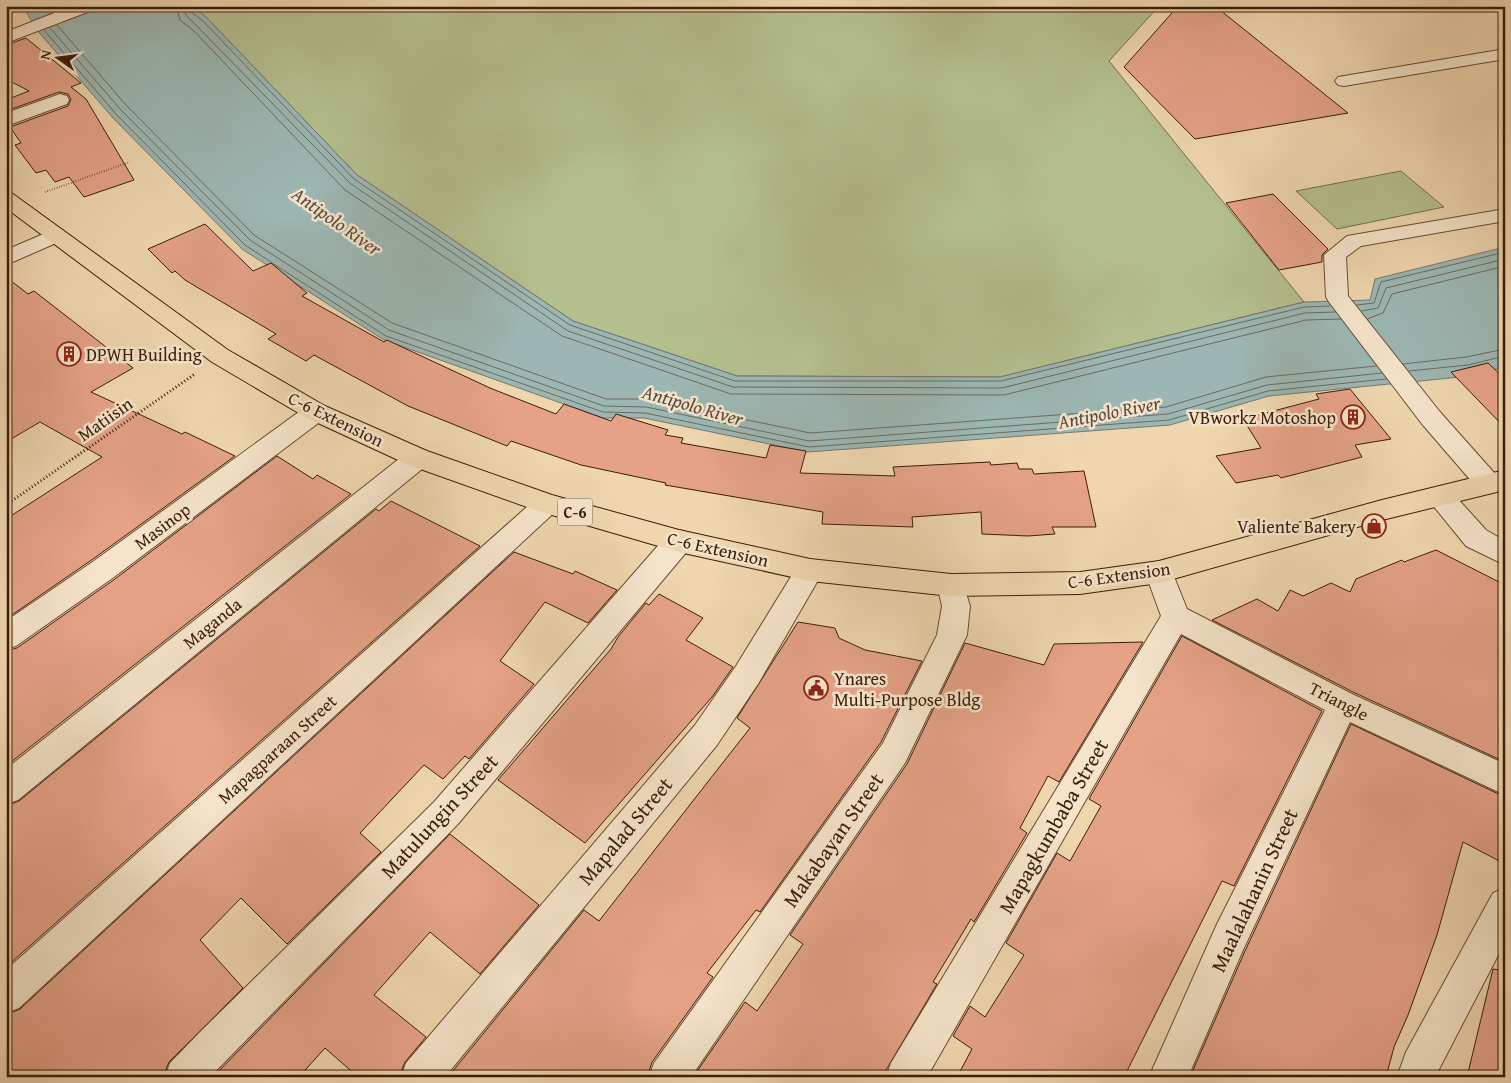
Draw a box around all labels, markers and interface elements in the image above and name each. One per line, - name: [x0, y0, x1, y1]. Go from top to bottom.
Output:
- north arrow: [32, 32, 82, 82]
- text: N: [35, 47, 56, 62]
- water label: Antipolo River: [286, 179, 388, 263]
- building icon: DPWH Building: [56, 341, 82, 367]
- place label: DPWH Building: [86, 341, 202, 368]
- water label: Antipolo River: [638, 377, 747, 433]
- street label: C-6 Extension: [284, 384, 388, 454]
- water label: Antipolo River: [1055, 388, 1163, 436]
- street label: Matiisin: [72, 390, 138, 448]
- place label: VBworkz Motoshop: [1188, 404, 1336, 431]
- building icon: VBworkz Motoshop: [1340, 404, 1366, 430]
- street label: Masinop: [128, 496, 196, 556]
- road number: C-6: [558, 498, 592, 526]
- place label: Valiente Bakery: [1237, 513, 1356, 540]
- shop icon: Valiente Bakery: [1361, 513, 1387, 539]
- street label: C-6 Extension: [665, 524, 771, 574]
- street label: C-6 Extension: [1066, 554, 1172, 596]
- street label: Maganda: [177, 591, 248, 655]
- place label: Ynares Multi-Purpose Bldg: [834, 665, 980, 713]
- public building icon: Ynares Multi-Purpose Bldg: [803, 675, 829, 701]
- street label: Triangle: [1305, 675, 1373, 727]
- street label: Mapagparaan Street: [211, 688, 343, 810]
- street label: Mapagkumbaba Street: [990, 732, 1116, 919]
- street label: Matulungin Street: [373, 746, 506, 885]
- street label: Makabayan Street: [775, 766, 891, 914]
- street label: Mapalad Street: [570, 770, 680, 892]
- street label: Maalalahanin Street: [1202, 802, 1306, 977]

